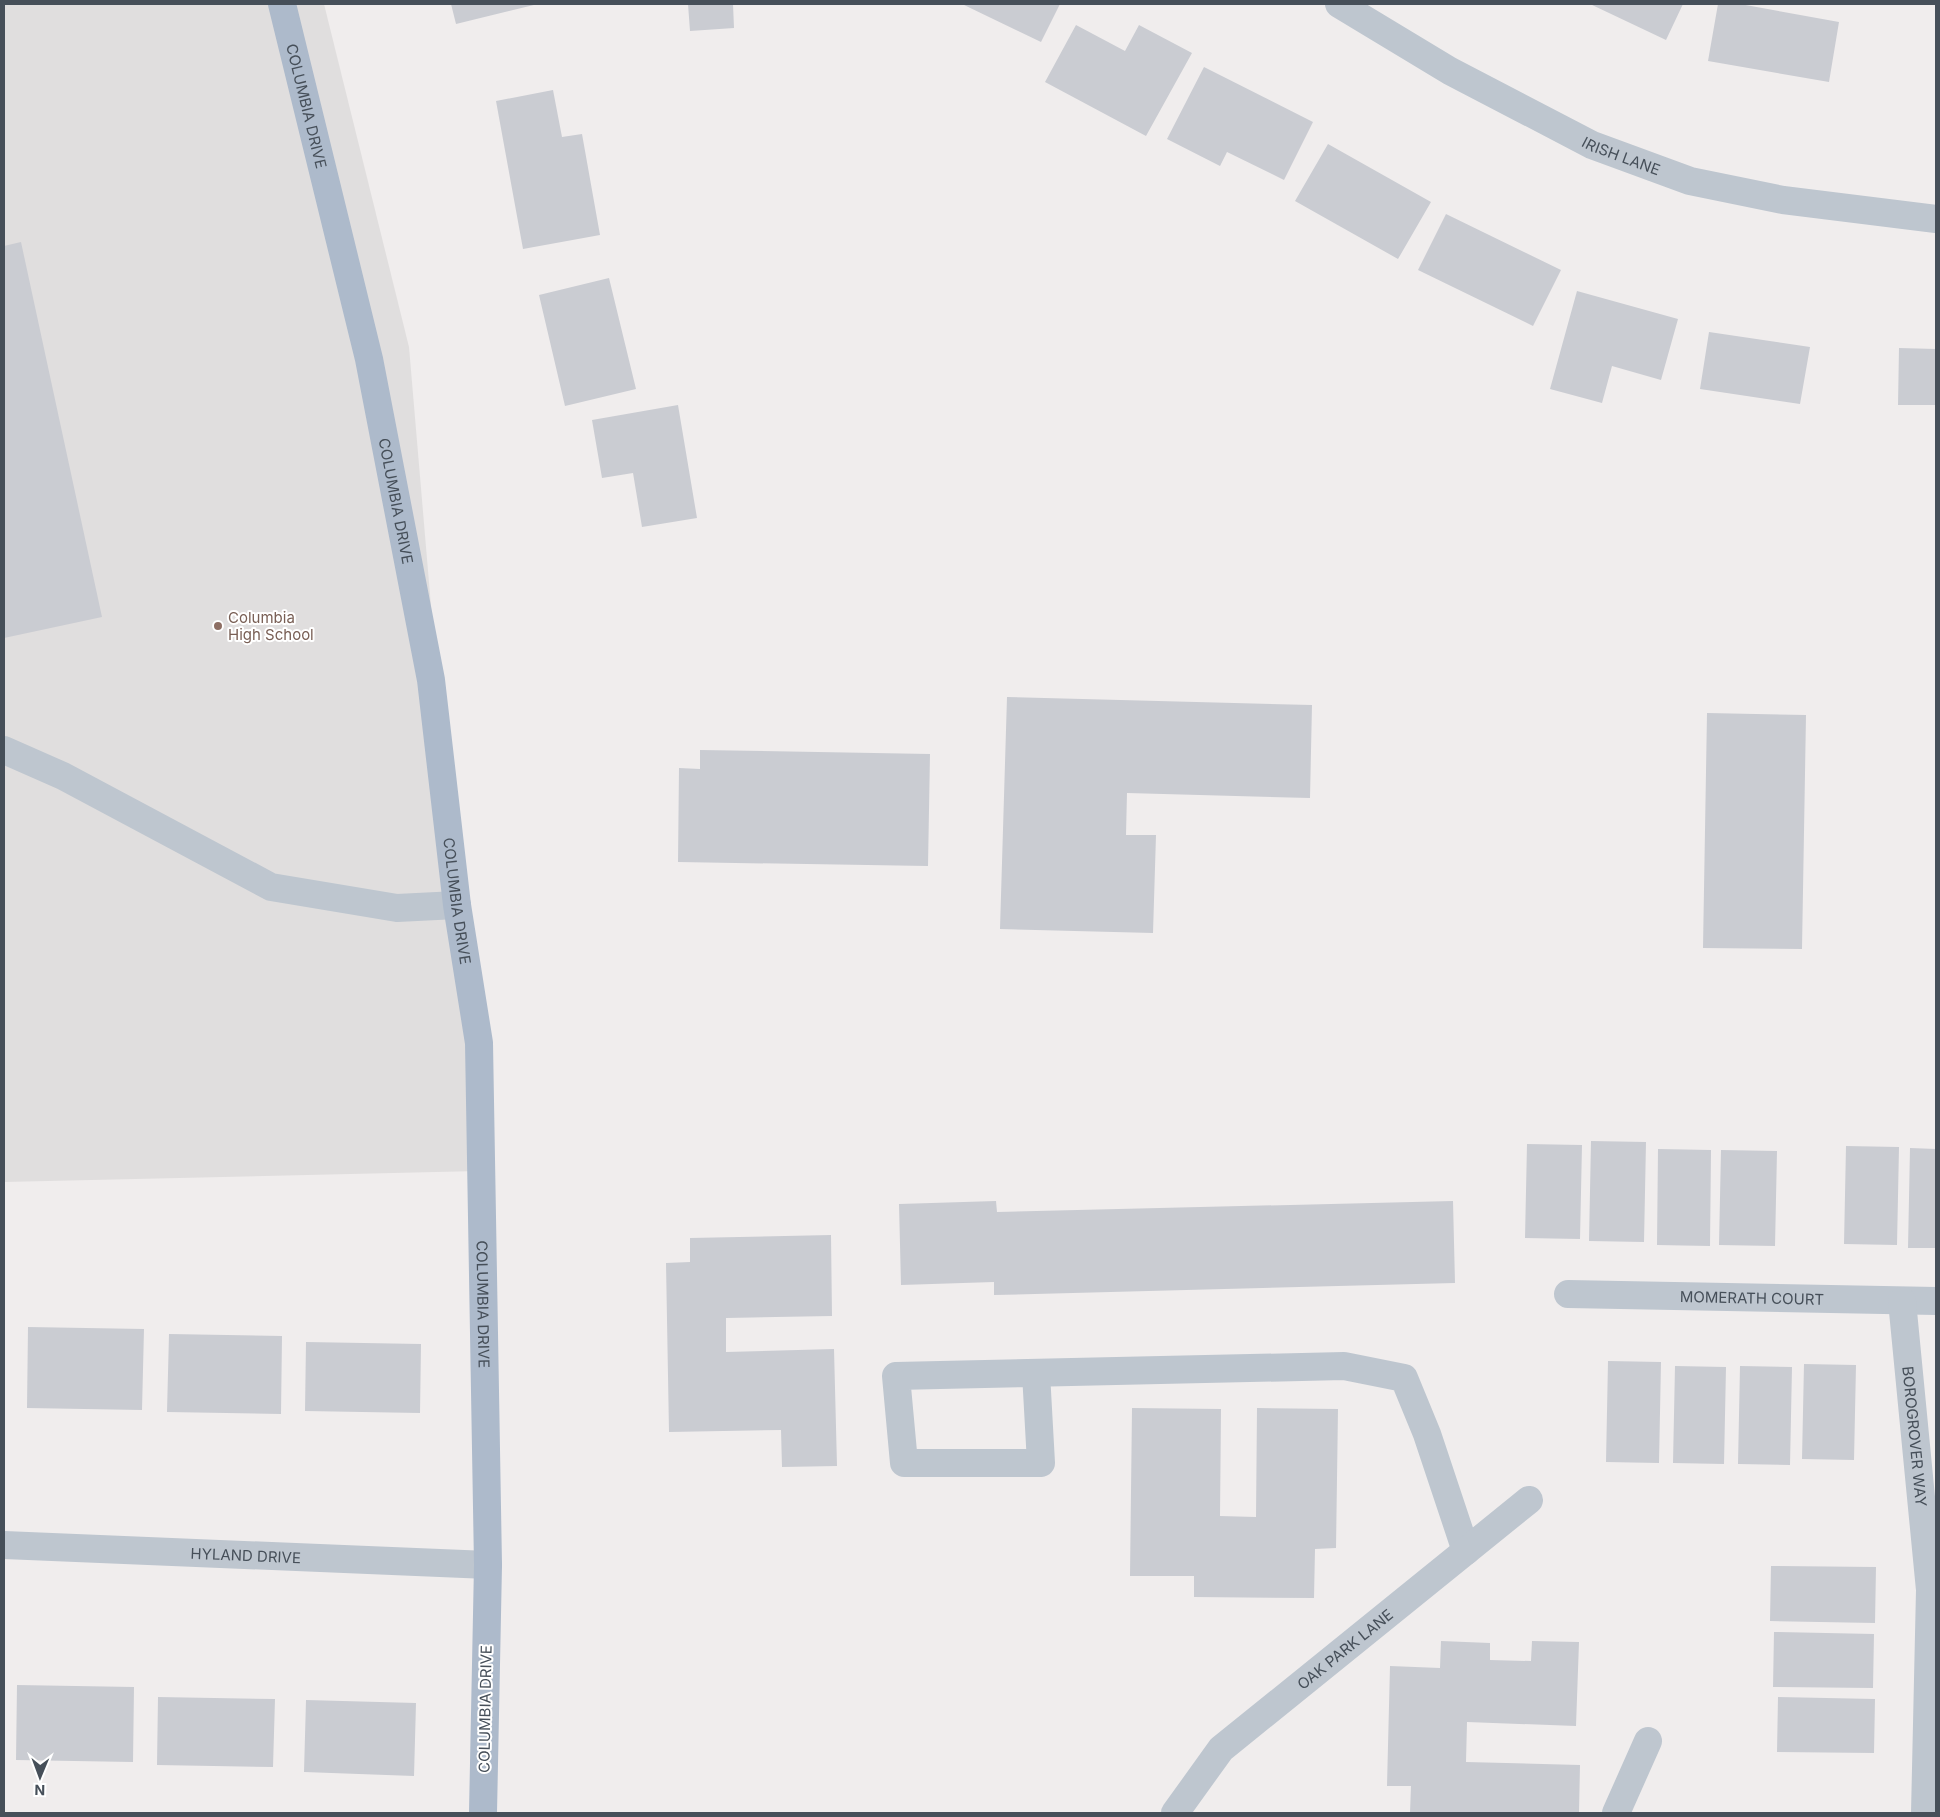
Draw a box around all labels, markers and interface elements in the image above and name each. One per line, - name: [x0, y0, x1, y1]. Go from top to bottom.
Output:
- street label: COLUMBIA DRIVE: [283, 42, 331, 170]
- street label: IRISH LANE: [1579, 132, 1663, 179]
- street label: COLUMBIA DRIVE: [375, 436, 418, 566]
- place label: Columbia High School: [228, 608, 314, 644]
- marker: Columbia High School: [212, 620, 224, 632]
- street label: COLUMBIA DRIVE: [440, 836, 476, 966]
- street label: COLUMBIA DRIVE: [473, 1240, 494, 1368]
- street label: MOMERATH COURT: [1680, 1287, 1824, 1308]
- street label: BOROGROVER WAY: [1899, 1365, 1931, 1507]
- street label: HYLAND DRIVE: [190, 1543, 301, 1567]
- street label: OAK PARK LANE: [1293, 1605, 1396, 1693]
- street label: COLUMBIA DRIVE: [474, 1645, 496, 1773]
- north arrow: [15, 1752, 65, 1802]
- text: N: [34, 1782, 45, 1799]

